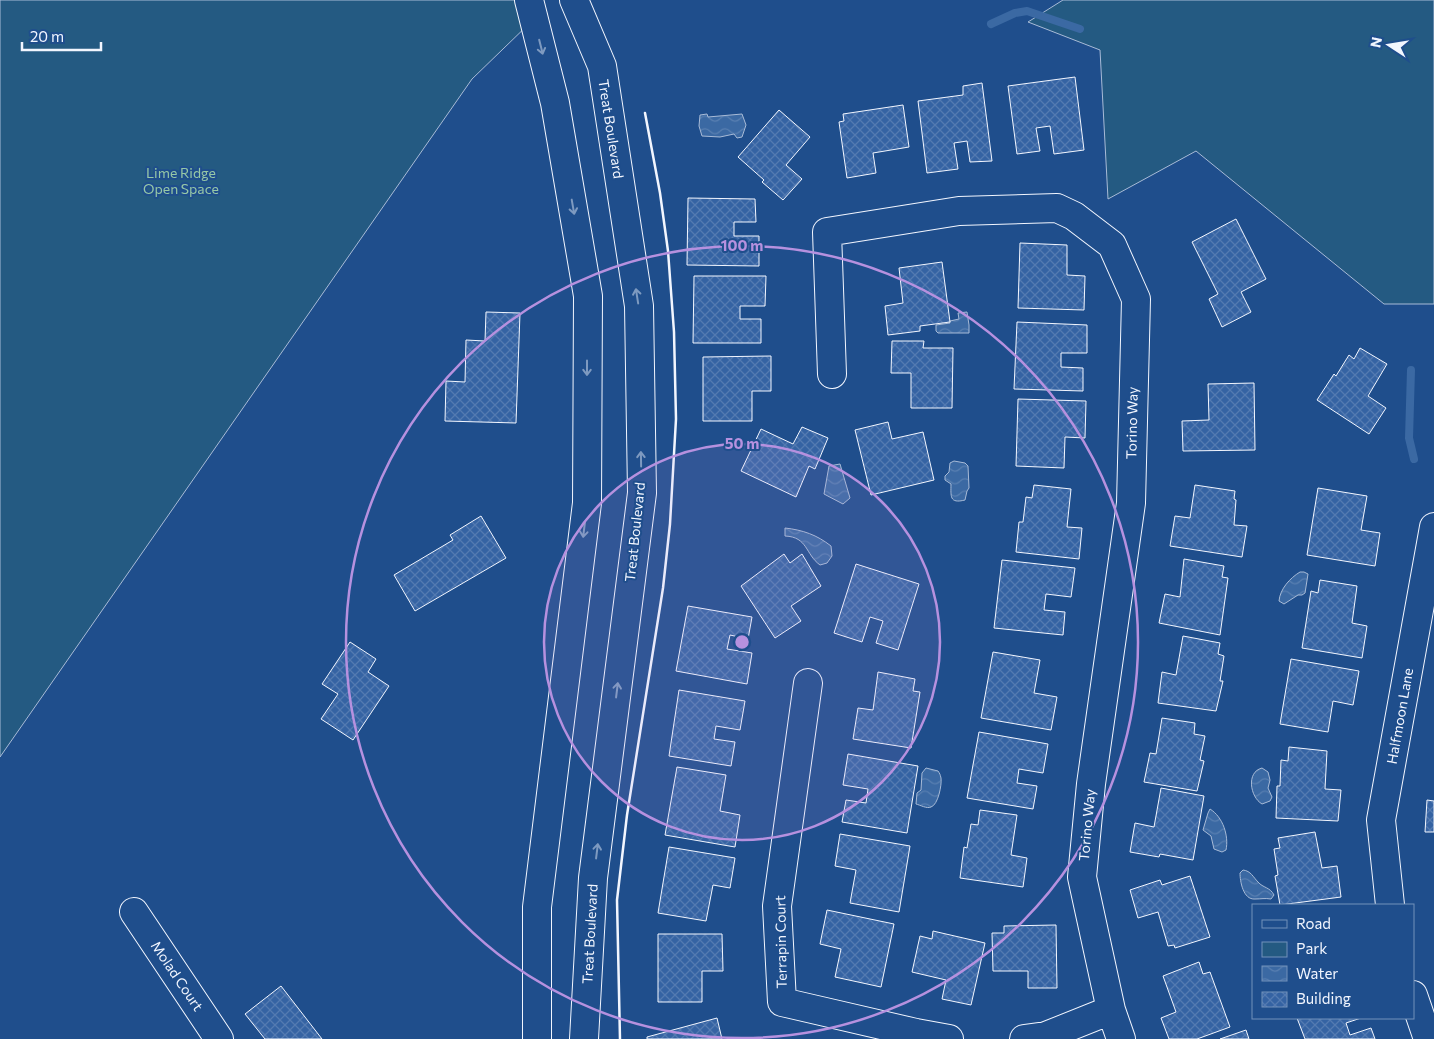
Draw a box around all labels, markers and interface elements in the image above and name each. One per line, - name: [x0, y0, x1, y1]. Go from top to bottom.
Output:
- scale bar: [22, 20, 101, 52]
- north arrow: [1364, 20, 1414, 70]
- text: 20 m: [30, 27, 64, 45]
- text: N: [1366, 35, 1385, 49]
- one-way arrow: [537, 39, 546, 55]
- street label: Treat Boulevard: [595, 78, 628, 180]
- park label: Lime Ridge Open Space: [143, 164, 219, 197]
- one-way arrow: [568, 198, 578, 214]
- text: 100 m: [721, 236, 763, 254]
- one-way arrow: [632, 289, 642, 305]
- one-way arrow: [582, 360, 592, 376]
- street label: Torino Way: [1122, 387, 1141, 459]
- text: 50 m: [725, 434, 759, 452]
- one-way arrow: [636, 451, 646, 467]
- street label: Treat Boulevard: [621, 481, 648, 583]
- one-way arrow: [578, 522, 588, 538]
- centre of rings: [733, 633, 751, 651]
- street label: Halfmoon Lane: [1383, 667, 1416, 765]
- one-way arrow: [612, 682, 622, 698]
- street label: Torino Way: [1075, 788, 1098, 862]
- one-way arrow: [592, 843, 602, 859]
- street label: Treat Boulevard: [578, 884, 601, 984]
- street label: Terrapin Court: [771, 895, 790, 989]
- legend: [1252, 904, 1414, 1019]
- text: Road: [1296, 914, 1331, 932]
- street label: Molad Court: [148, 938, 207, 1014]
- text: Park: [1296, 939, 1327, 957]
- text: Water: [1296, 964, 1338, 982]
- text: Building: [1296, 989, 1351, 1007]

